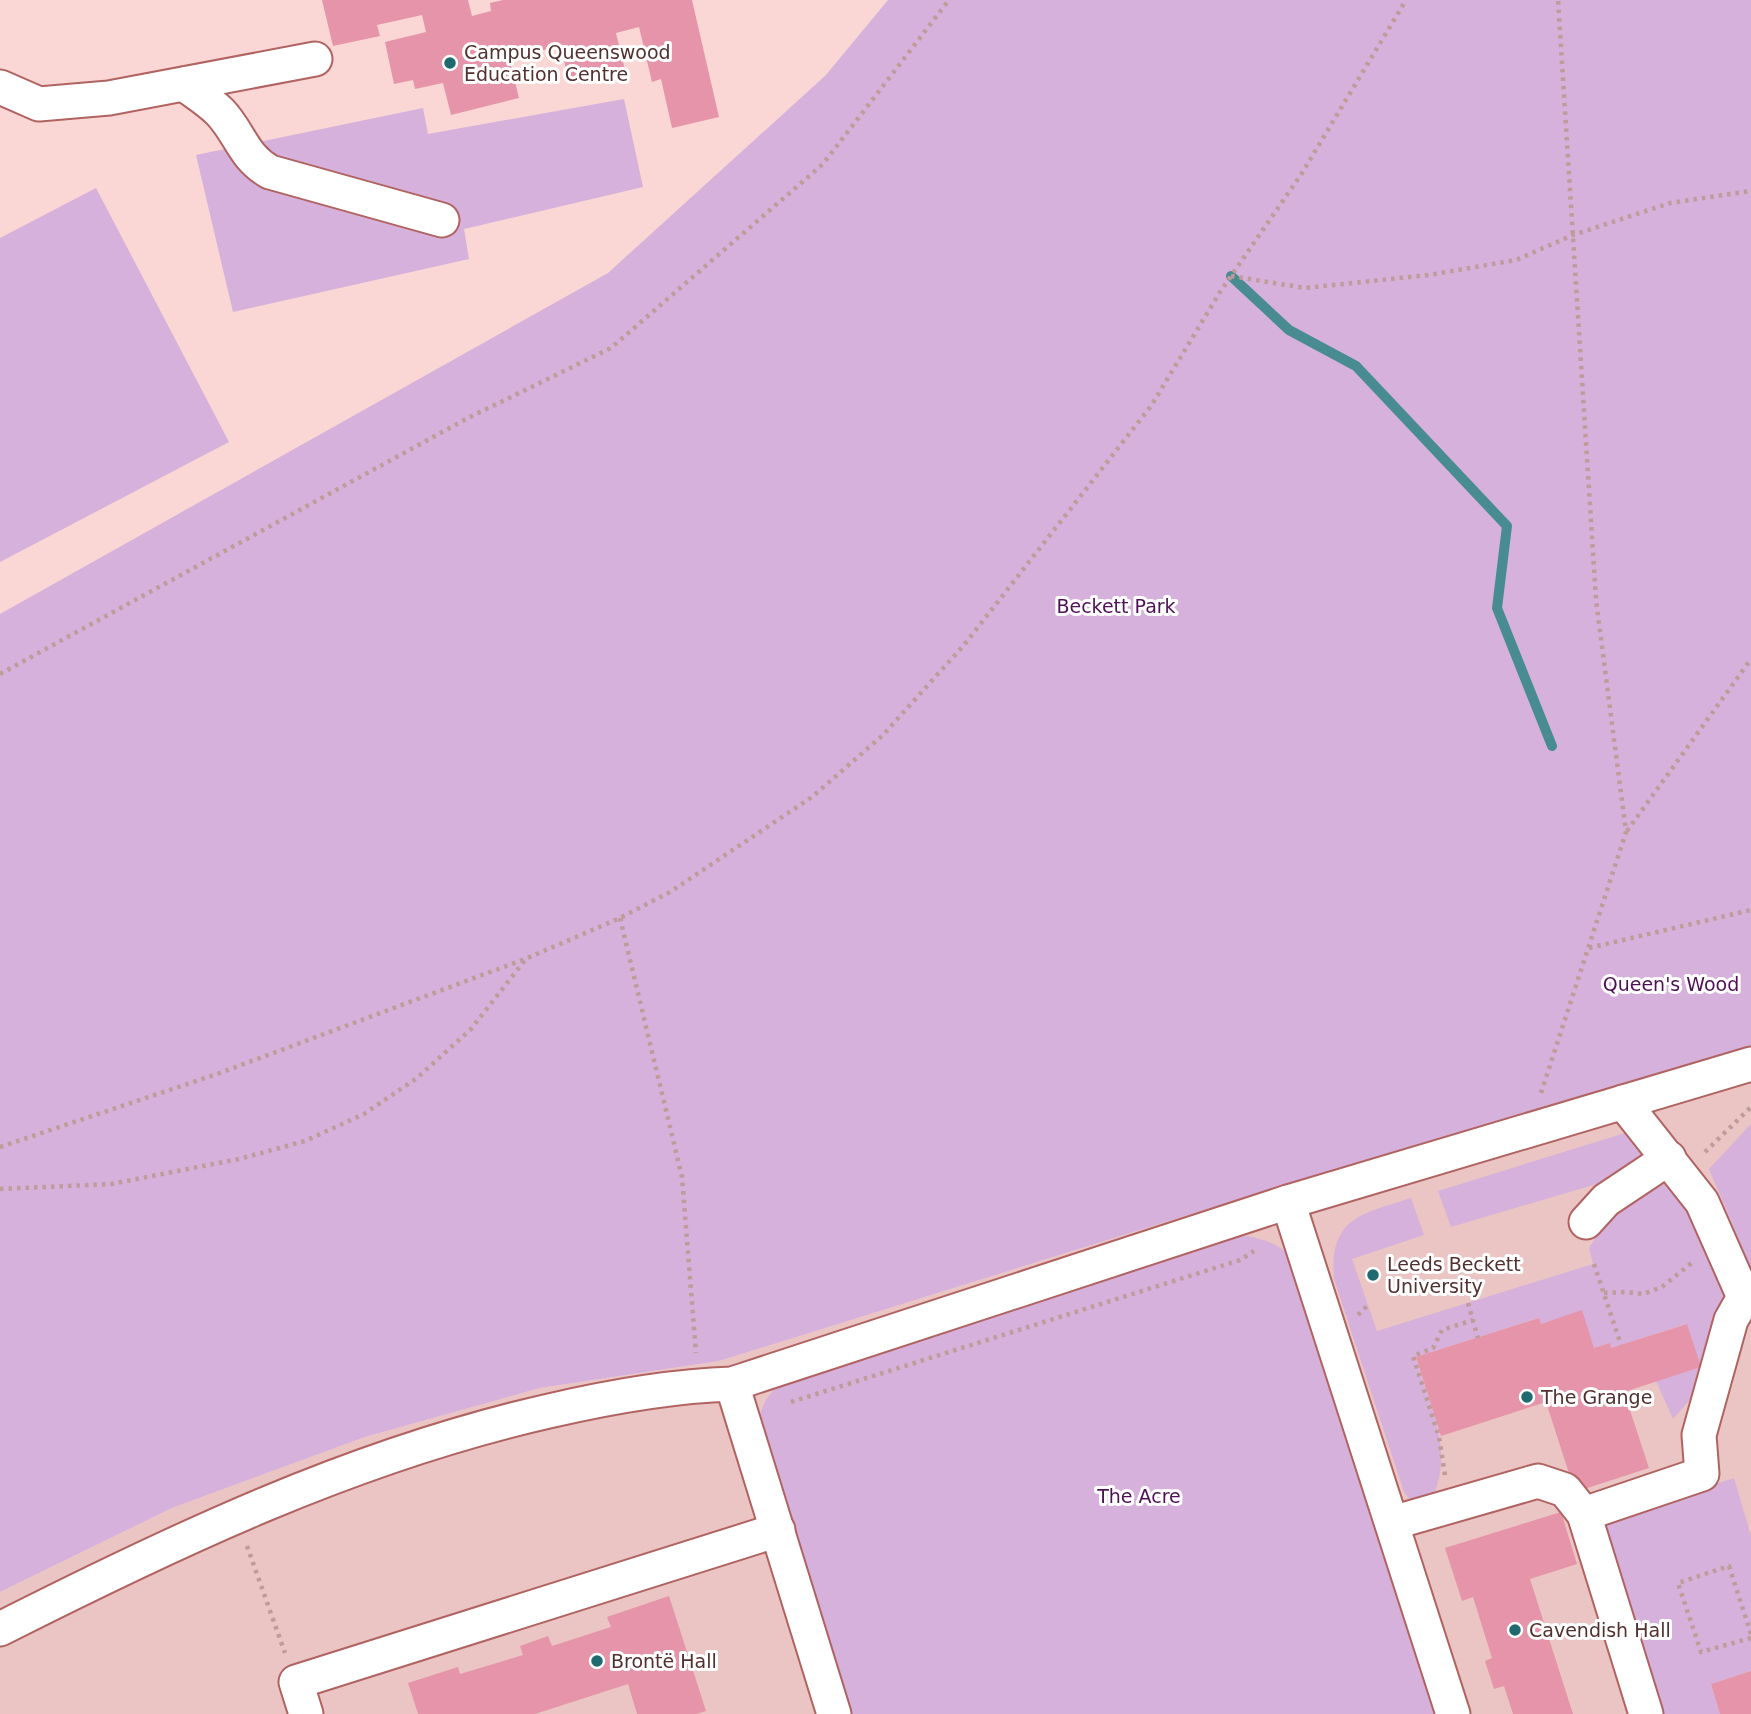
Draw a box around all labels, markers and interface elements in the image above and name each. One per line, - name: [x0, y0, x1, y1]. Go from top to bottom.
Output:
- place label: Campus Queenswood Education Centre: [464, 41, 671, 85]
- marker: Campus Queenswood Education Centre: [442, 55, 458, 71]
- park label: Beckett Park: [1056, 595, 1176, 617]
- park label: Queen's Wood: [1603, 973, 1739, 995]
- place label: Leeds Beckett University: [1387, 1253, 1521, 1297]
- marker: Leeds Beckett University: [1365, 1267, 1381, 1283]
- place label: The Grange: [1540, 1386, 1652, 1408]
- marker: The Grange: [1519, 1389, 1535, 1405]
- park label: The Acre: [1096, 1485, 1181, 1507]
- place label: Cavendish Hall: [1529, 1619, 1671, 1641]
- marker: Cavendish Hall: [1507, 1622, 1523, 1638]
- place label: Brontë Hall: [611, 1650, 717, 1672]
- marker: Brontë Hall: [589, 1653, 605, 1669]

